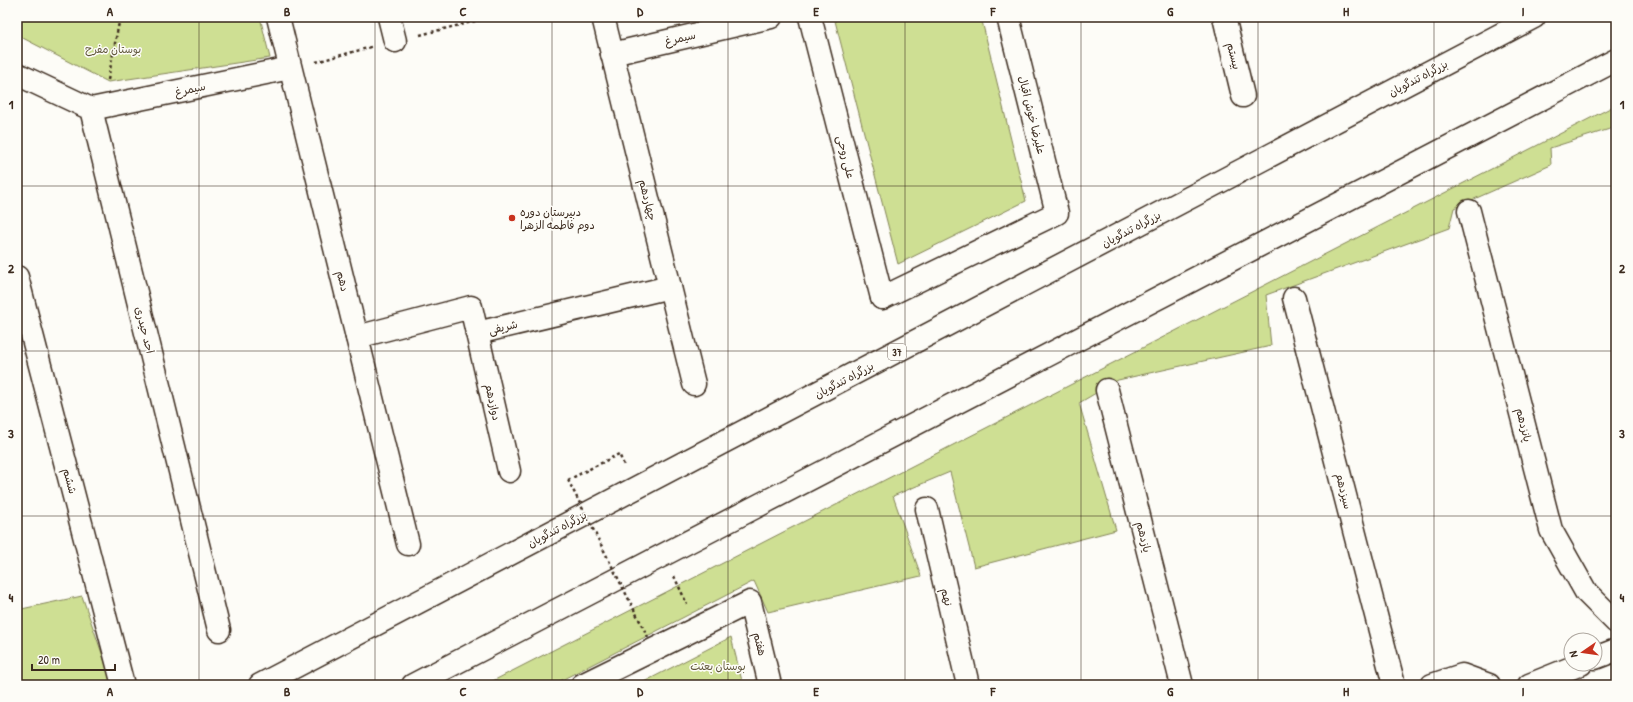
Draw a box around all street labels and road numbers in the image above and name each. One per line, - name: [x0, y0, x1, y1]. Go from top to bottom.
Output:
- street label: سیمرغ: [663, 28, 697, 50]
- street label: بیستم: [1222, 41, 1244, 71]
- street label: بزرگراه تندگویان: [1386, 57, 1450, 100]
- street label: علیرضا خوش اقبال: [1015, 74, 1049, 156]
- street label: سیمرغ: [173, 79, 207, 101]
- street label: علی روحی: [833, 134, 858, 180]
- street label: چهاردهم: [634, 178, 660, 223]
- street label: بزرگراه تندگویان: [1099, 208, 1163, 251]
- street label: دهم: [332, 269, 352, 293]
- street label: احد حیدری: [132, 305, 158, 355]
- street label: شریفی: [487, 317, 519, 338]
- road number: 37: [888, 344, 906, 360]
- street label: بزرگراه تندگویان: [812, 359, 876, 402]
- street label: دوازدهم: [480, 382, 504, 422]
- street label: پانزدهم: [1511, 407, 1535, 444]
- street label: ششم: [58, 467, 80, 496]
- street label: سیزدهم: [1331, 472, 1355, 511]
- street label: بزرگراه تندگویان: [525, 508, 589, 551]
- street label: یازدهم: [1131, 520, 1155, 554]
- street label: نهم: [936, 587, 956, 608]
- street label: هفتم: [748, 631, 770, 658]

